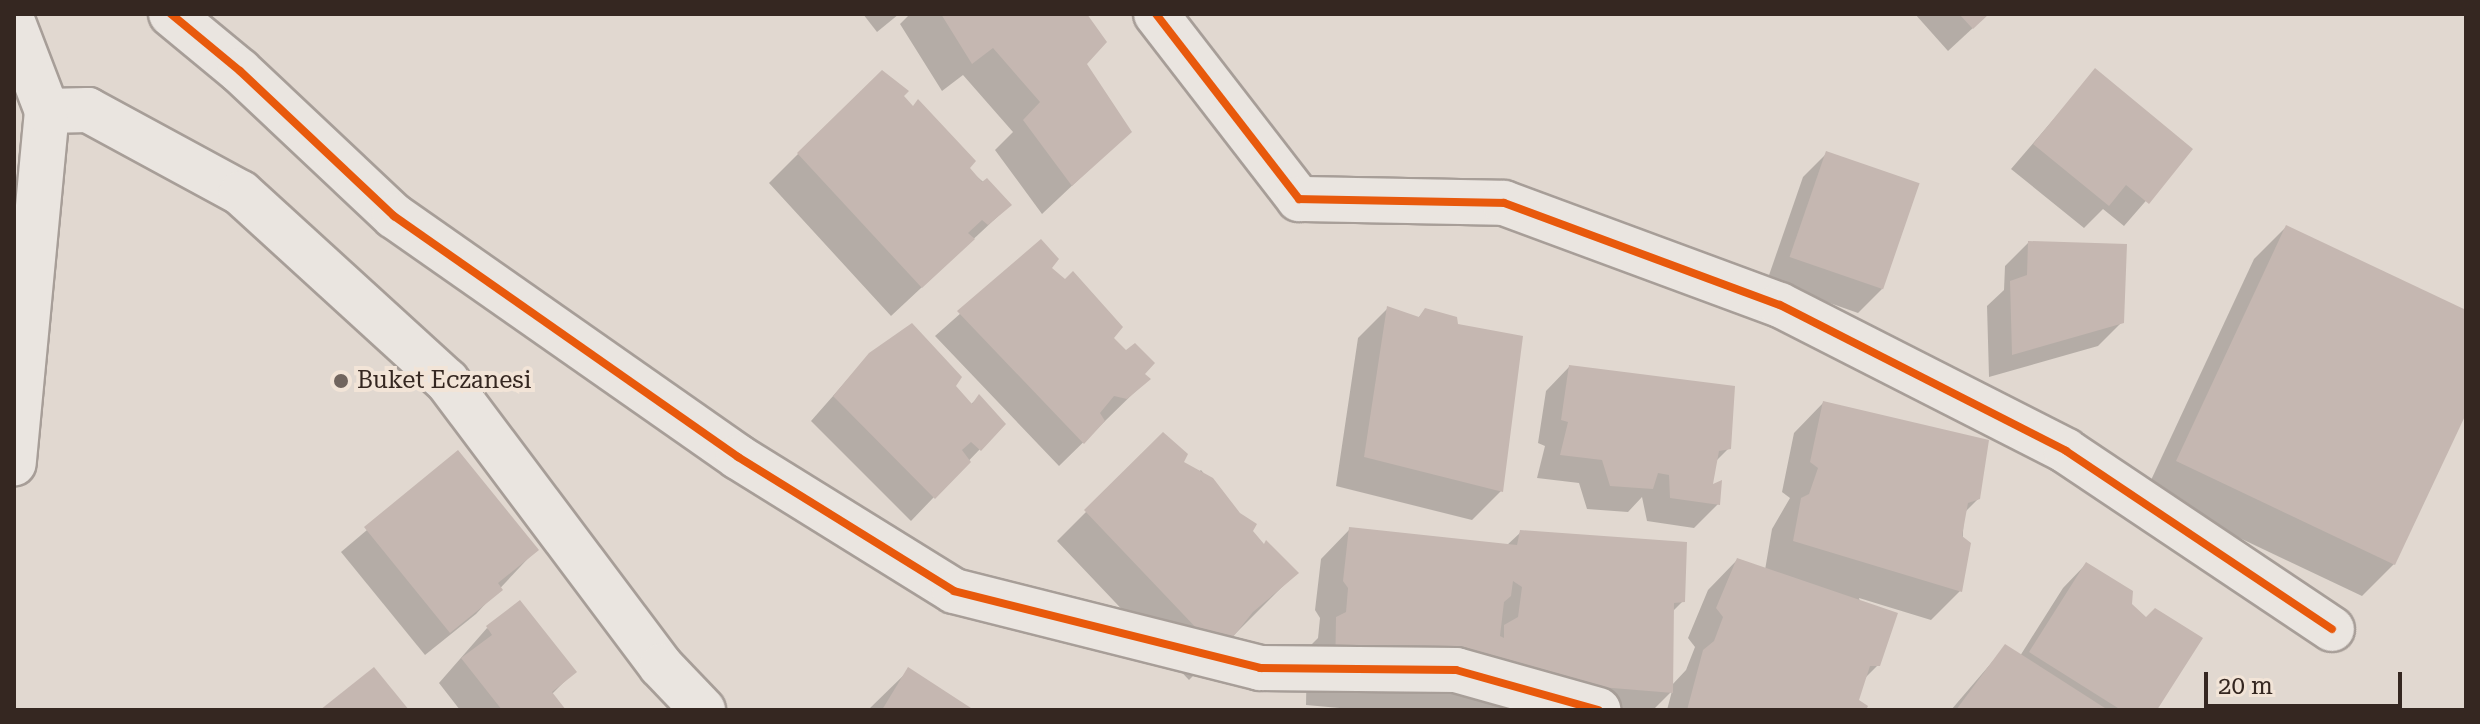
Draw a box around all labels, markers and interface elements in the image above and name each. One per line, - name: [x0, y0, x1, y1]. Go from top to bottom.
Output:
- place label: Buket Eczanesi: [357, 367, 531, 395]
- marker: Buket Eczanesi: [332, 372, 350, 390]
- scale bar: [2208, 656, 2406, 706]
- text: 20 m: [2218, 672, 2273, 700]

